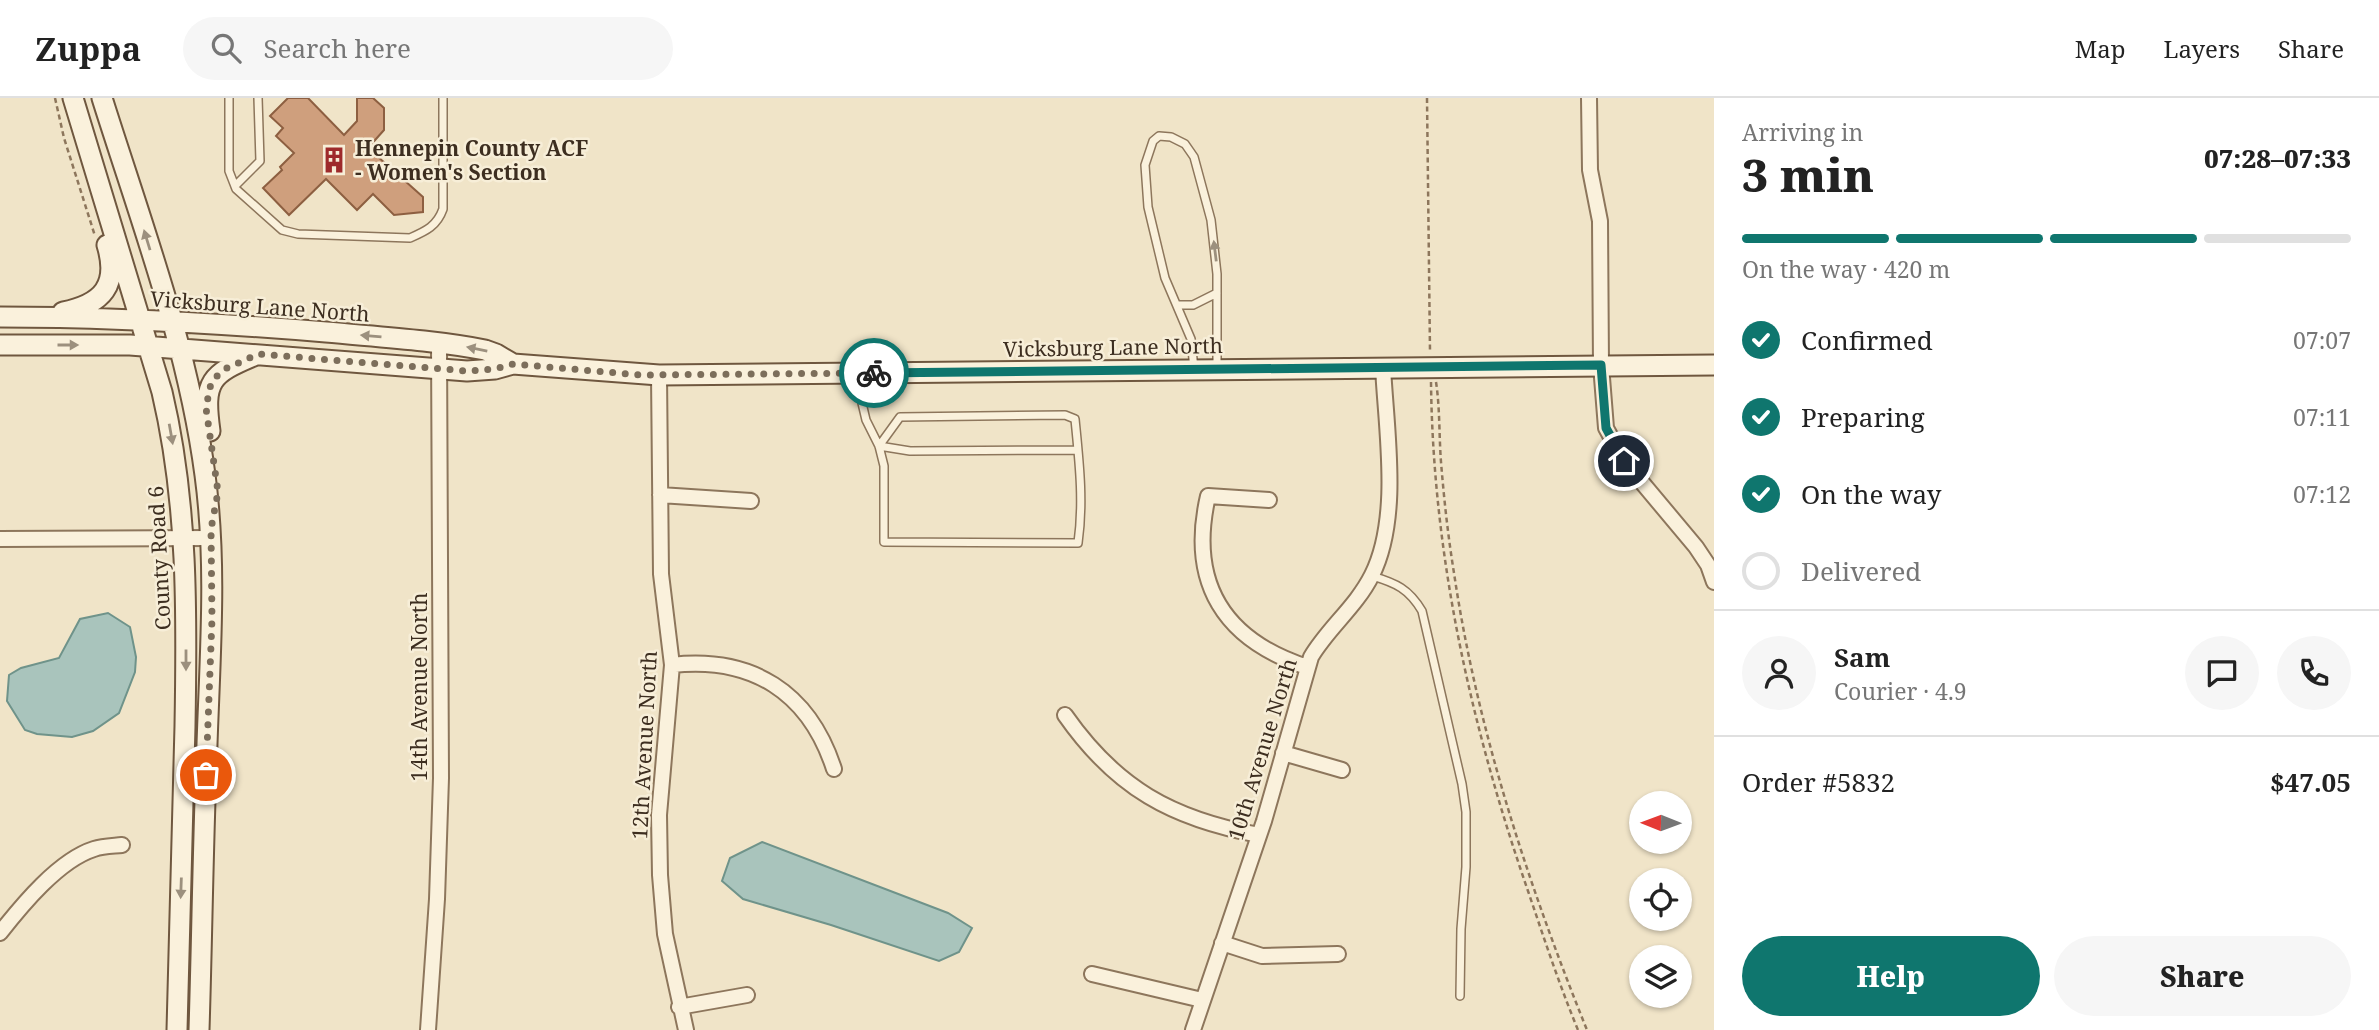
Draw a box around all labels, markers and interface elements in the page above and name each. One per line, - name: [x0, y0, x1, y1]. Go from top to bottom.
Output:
- search box: [183, 17, 673, 80]
- text: Zuppa: [35, 26, 141, 71]
- icon: search: [207, 29, 245, 67]
- text: Search here: [263, 30, 411, 66]
- text: Map: [2075, 32, 2126, 65]
- text: Layers: [2164, 32, 2240, 65]
- text: Share: [2278, 32, 2344, 65]
- text: Arriving in: [1742, 116, 1863, 148]
- place label: Hennepin County ACF - Women's Section: [355, 134, 588, 186]
- text: 07:28–07:33: [2204, 140, 2351, 176]
- text: 3 min: [1742, 143, 1874, 205]
- building icon: Hennepin County ACF - Women's Section: [319, 145, 349, 175]
- one-way arrow: [141, 229, 151, 250]
- one-way arrow: [1209, 240, 1220, 262]
- text: On the way · 420 m: [1742, 253, 1950, 285]
- street label: Vicksburg Lane North: [149, 284, 371, 328]
- icon: check: [1742, 321, 1780, 359]
- text: Confirmed: [1801, 322, 1933, 358]
- text: 07:07: [2293, 324, 2351, 356]
- one-way arrow: [360, 330, 382, 341]
- street label: Vicksburg Lane North: [1003, 331, 1223, 363]
- courier: [839, 338, 909, 408]
- one-way arrow: [57, 339, 79, 351]
- one-way arrow: [466, 343, 488, 354]
- icon: bike: [855, 354, 893, 392]
- icon: check: [1742, 398, 1780, 436]
- text: Preparing: [1801, 399, 1925, 435]
- text: 07:11: [2293, 401, 2351, 433]
- one-way arrow: [166, 423, 177, 445]
- pin: [1594, 431, 1654, 491]
- icon: home: [1605, 442, 1643, 480]
- icon: check: [1742, 475, 1780, 513]
- text: On the way: [1801, 476, 1941, 512]
- text: 07:12: [2293, 478, 2351, 510]
- street label: County Road 6: [141, 485, 177, 631]
- text: Delivered: [1801, 553, 1921, 589]
- street label: 14th Avenue North: [405, 593, 433, 781]
- button: person: [1742, 636, 1816, 710]
- button: chat: [2185, 636, 2259, 710]
- button: phone: [2277, 636, 2351, 710]
- text: Sam: [1834, 639, 1890, 675]
- one-way arrow: [180, 650, 192, 672]
- street label: 12th Avenue North: [625, 650, 663, 840]
- street label: 10th Avenue North: [1221, 655, 1303, 843]
- text: Courier · 4.9: [1834, 675, 1967, 707]
- pin: [176, 745, 236, 805]
- icon: bag: [187, 756, 225, 794]
- text: Order #5832: [1742, 764, 1895, 800]
- text: $47.05: [2270, 764, 2351, 800]
- north arrow: [1629, 791, 1692, 854]
- map controls: [1629, 791, 1692, 1008]
- button: locate: [1629, 868, 1692, 931]
- one-way arrow: [175, 877, 186, 899]
- button: Help: [1742, 936, 2040, 1016]
- button: Share: [2054, 936, 2351, 1016]
- button: layers: [1629, 945, 1692, 1008]

